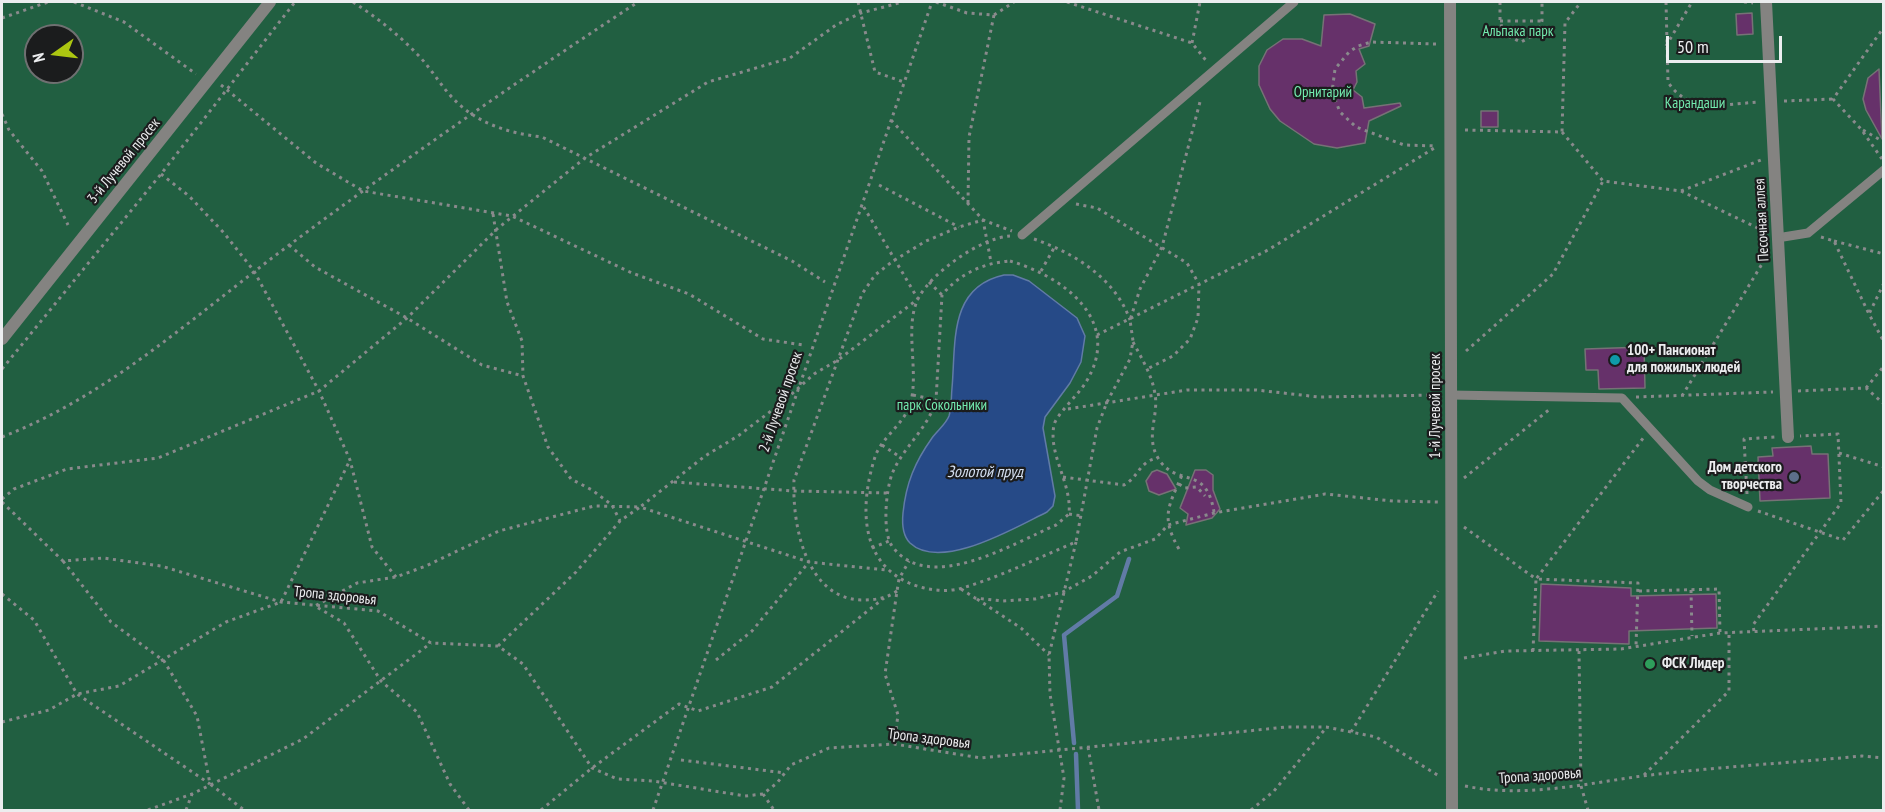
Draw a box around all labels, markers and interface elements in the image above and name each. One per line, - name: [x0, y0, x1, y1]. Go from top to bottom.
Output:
- park label: Альпака парк: [1483, 23, 1553, 41]
- north arrow: [24, 24, 84, 84]
- scale bar: [1669, 24, 1784, 62]
- text: 50 m: [1677, 35, 1709, 58]
- text: N: [28, 51, 49, 64]
- park label: Орнитарий: [1294, 84, 1352, 102]
- park label: Карандаши: [1665, 95, 1725, 113]
- street label: 3-й Лучевой просек: [84, 115, 164, 207]
- street label: Песочная аллея: [1751, 178, 1773, 262]
- place label: 100+ Пансионат для пожилых людей: [1627, 342, 1740, 377]
- street label: 2-й Лучевой просек: [755, 349, 807, 455]
- street label: 1-й Лучевой просек: [1427, 353, 1445, 459]
- marker: 100+ Пансионат для пожилых людей: [1608, 353, 1622, 367]
- park label: парк Сокольники: [897, 397, 987, 415]
- place label: Дом детского творчества: [1708, 459, 1782, 494]
- water label: Золотой пруд: [947, 462, 1023, 482]
- marker: Дом детского творчества: [1787, 470, 1801, 484]
- street label: Тропа здоровья: [293, 583, 377, 609]
- place label: ФСК Лидер: [1662, 655, 1725, 673]
- marker: ФСК Лидер: [1643, 657, 1657, 671]
- street label: Тропа здоровья: [887, 725, 971, 753]
- street label: Тропа здоровья: [1498, 764, 1582, 788]

